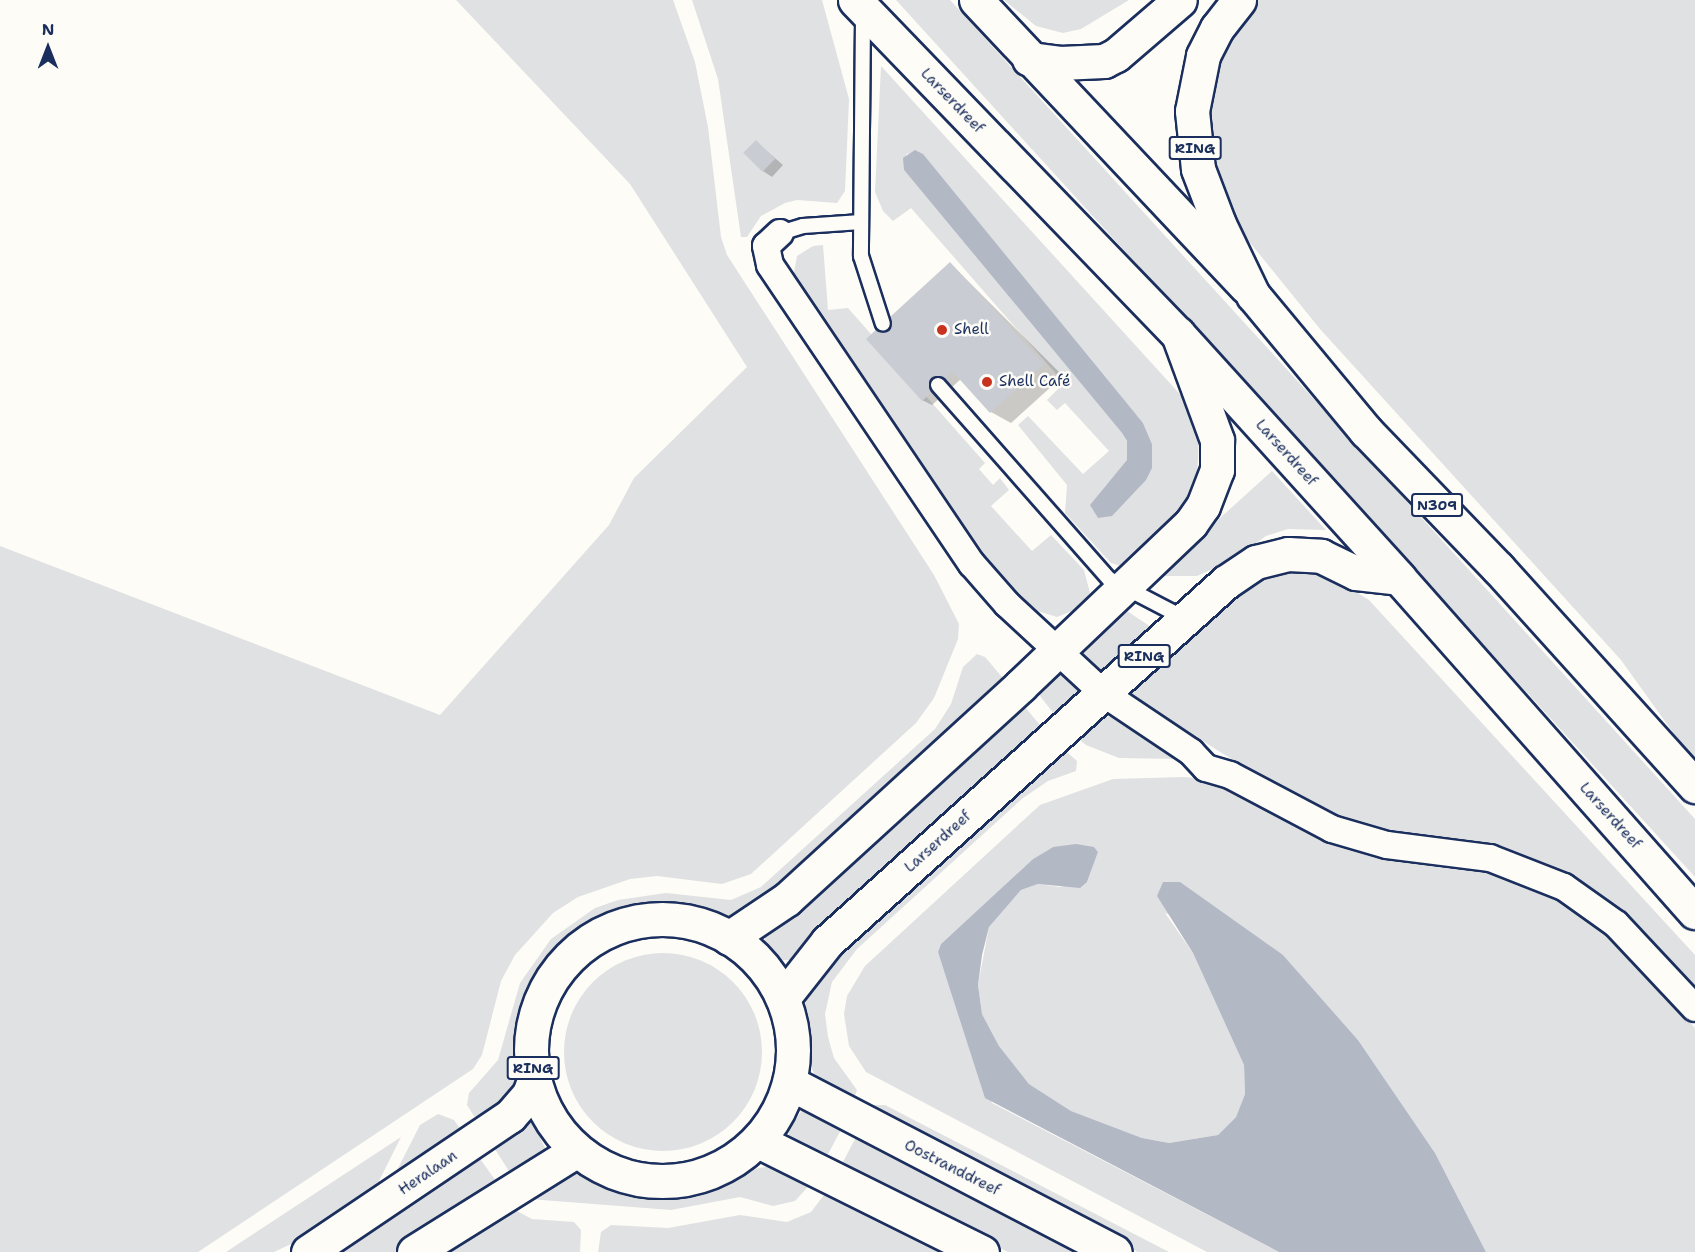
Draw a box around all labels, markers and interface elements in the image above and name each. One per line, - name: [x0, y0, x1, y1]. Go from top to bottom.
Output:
- north arrow: [18, 18, 78, 78]
- text: N: [42, 19, 54, 40]
- street label: Larserdreef: [917, 65, 987, 137]
- road number: RING: [1168, 137, 1222, 159]
- place label: Shell: [954, 321, 989, 339]
- marker: Shell: [935, 323, 949, 337]
- place label: Shell Café: [999, 373, 1071, 391]
- marker: Shell Café: [980, 375, 994, 389]
- street label: Larserdreef: [1251, 416, 1321, 490]
- road number: N309: [1410, 494, 1464, 516]
- road number: RING: [1117, 645, 1171, 667]
- street label: Larserdreef: [1575, 779, 1645, 853]
- street label: Larserdreef: [901, 807, 975, 877]
- road number: RING: [506, 1057, 560, 1079]
- street label: Oostranddreef: [901, 1136, 1003, 1200]
- street label: Heralaan: [395, 1147, 461, 1199]

